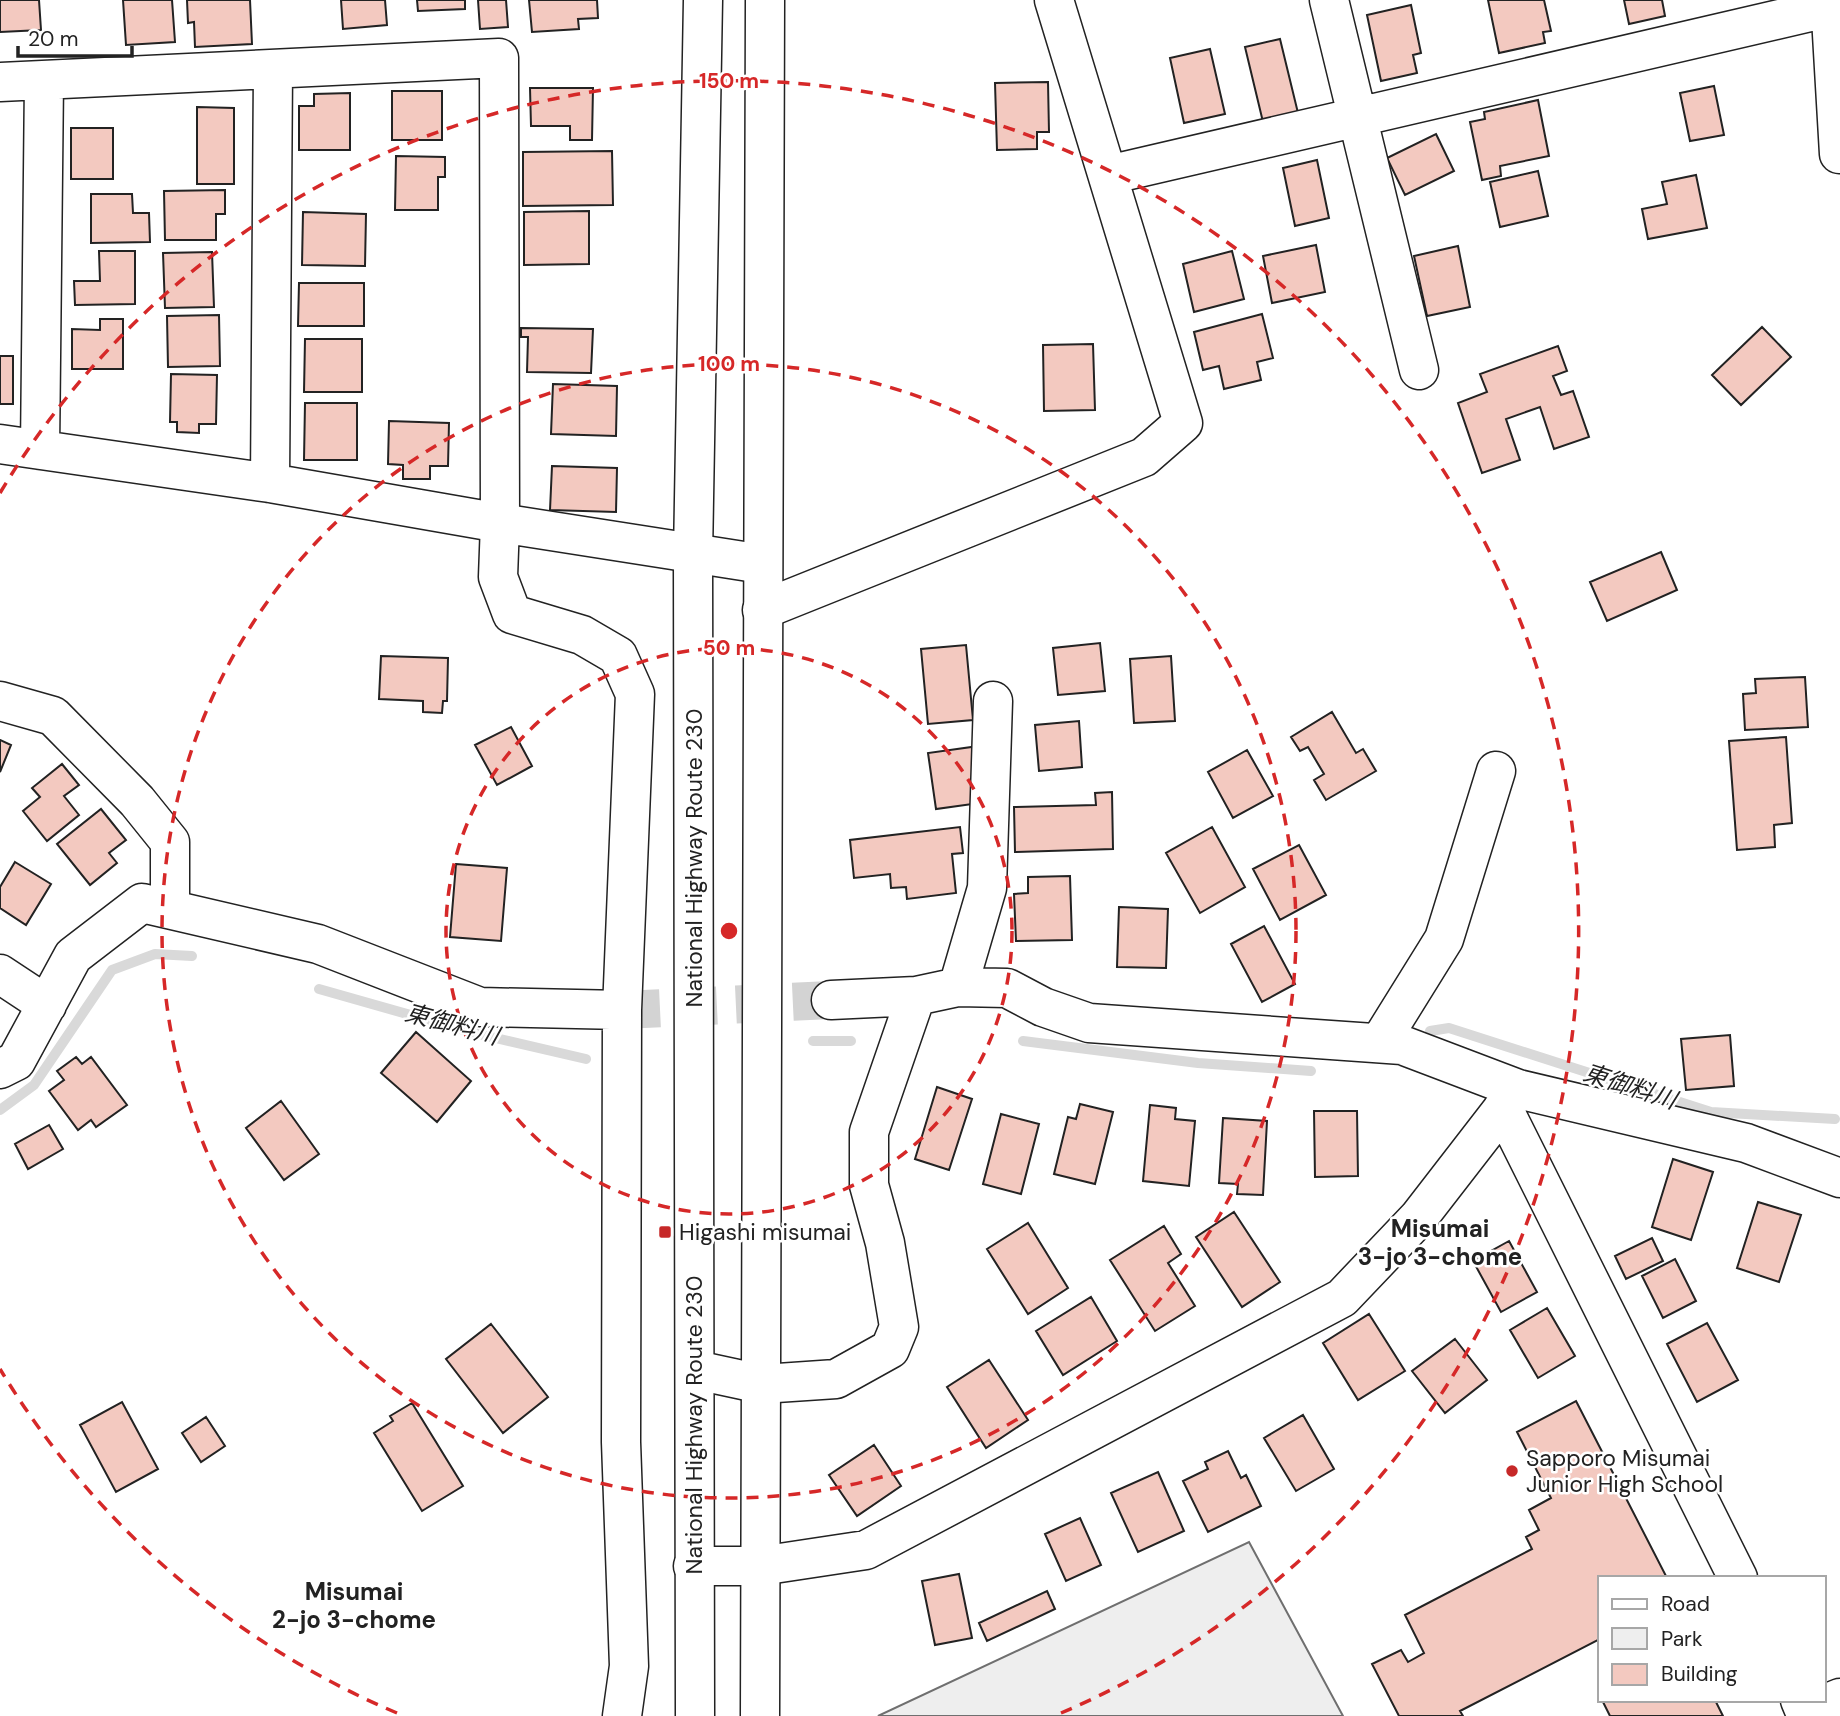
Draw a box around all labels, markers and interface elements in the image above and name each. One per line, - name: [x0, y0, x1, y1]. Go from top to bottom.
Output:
- scale bar: [18, 14, 131, 58]
- text: 20 m: [28, 25, 79, 53]
- text: 150 m: [699, 67, 759, 95]
- text: 100 m: [698, 350, 760, 378]
- text: 50 m: [703, 634, 755, 662]
- street label: National Highway Route 230: [679, 709, 709, 1007]
- centre of rings: [717, 919, 741, 943]
- water label: 東御料川: [402, 997, 505, 1052]
- water label: 東御料川: [1580, 1056, 1683, 1117]
- district label: Misumai 3-jo 3-chome: [1358, 1213, 1522, 1272]
- place label: Higashi misumai: [679, 1217, 851, 1247]
- marker: Higashi misumai: [657, 1224, 673, 1240]
- street label: National Highway Route 230: [679, 1276, 709, 1574]
- place label: Sapporo Misumai Junior High School: [1526, 1443, 1723, 1499]
- marker: Sapporo Misumai Junior High School: [1504, 1463, 1520, 1479]
- district label: Misumai 2-jo 3-chome: [272, 1576, 436, 1635]
- legend: [1598, 1576, 1826, 1702]
- text: Road: [1661, 1590, 1710, 1618]
- text: Park: [1661, 1625, 1703, 1653]
- text: Building: [1661, 1660, 1738, 1688]

